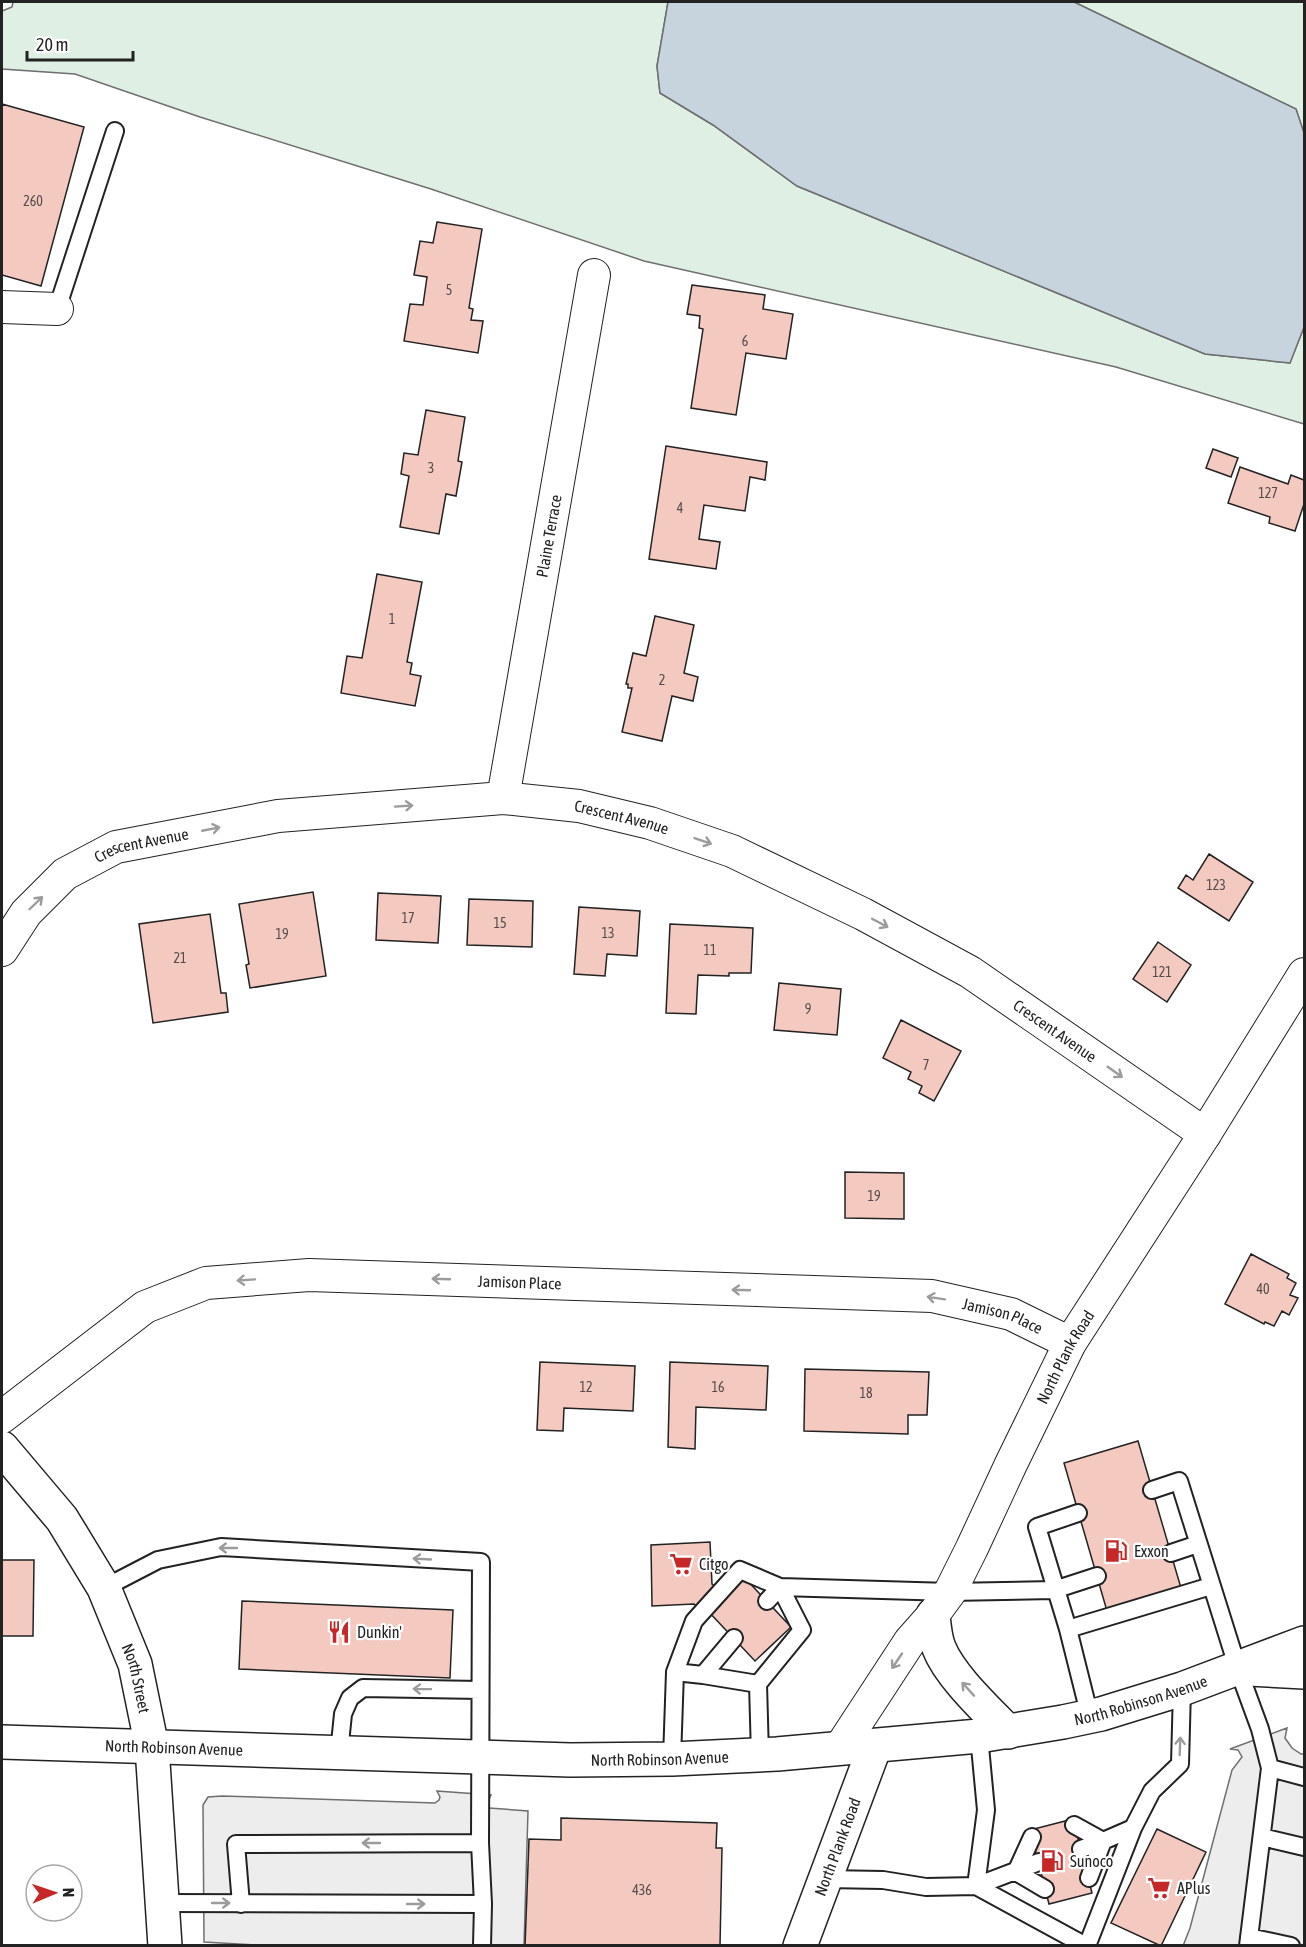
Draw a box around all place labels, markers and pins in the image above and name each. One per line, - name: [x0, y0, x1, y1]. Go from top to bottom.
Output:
- fuel station icon: Exxon: [1103, 1538, 1129, 1564]
- place label: Exxon: [1134, 1542, 1169, 1560]
- supermarket icon: Citgo: [668, 1551, 694, 1577]
- place label: Citgo: [699, 1555, 729, 1574]
- restaurant icon: Dunkin': [326, 1619, 352, 1645]
- place label: Dunkin': [357, 1623, 402, 1641]
- fuel station icon: Sunoco: [1039, 1848, 1065, 1874]
- place label: Sunoco: [1070, 1852, 1113, 1870]
- supermarket icon: APlus: [1146, 1875, 1172, 1901]
- place label: APlus: [1177, 1879, 1211, 1897]

